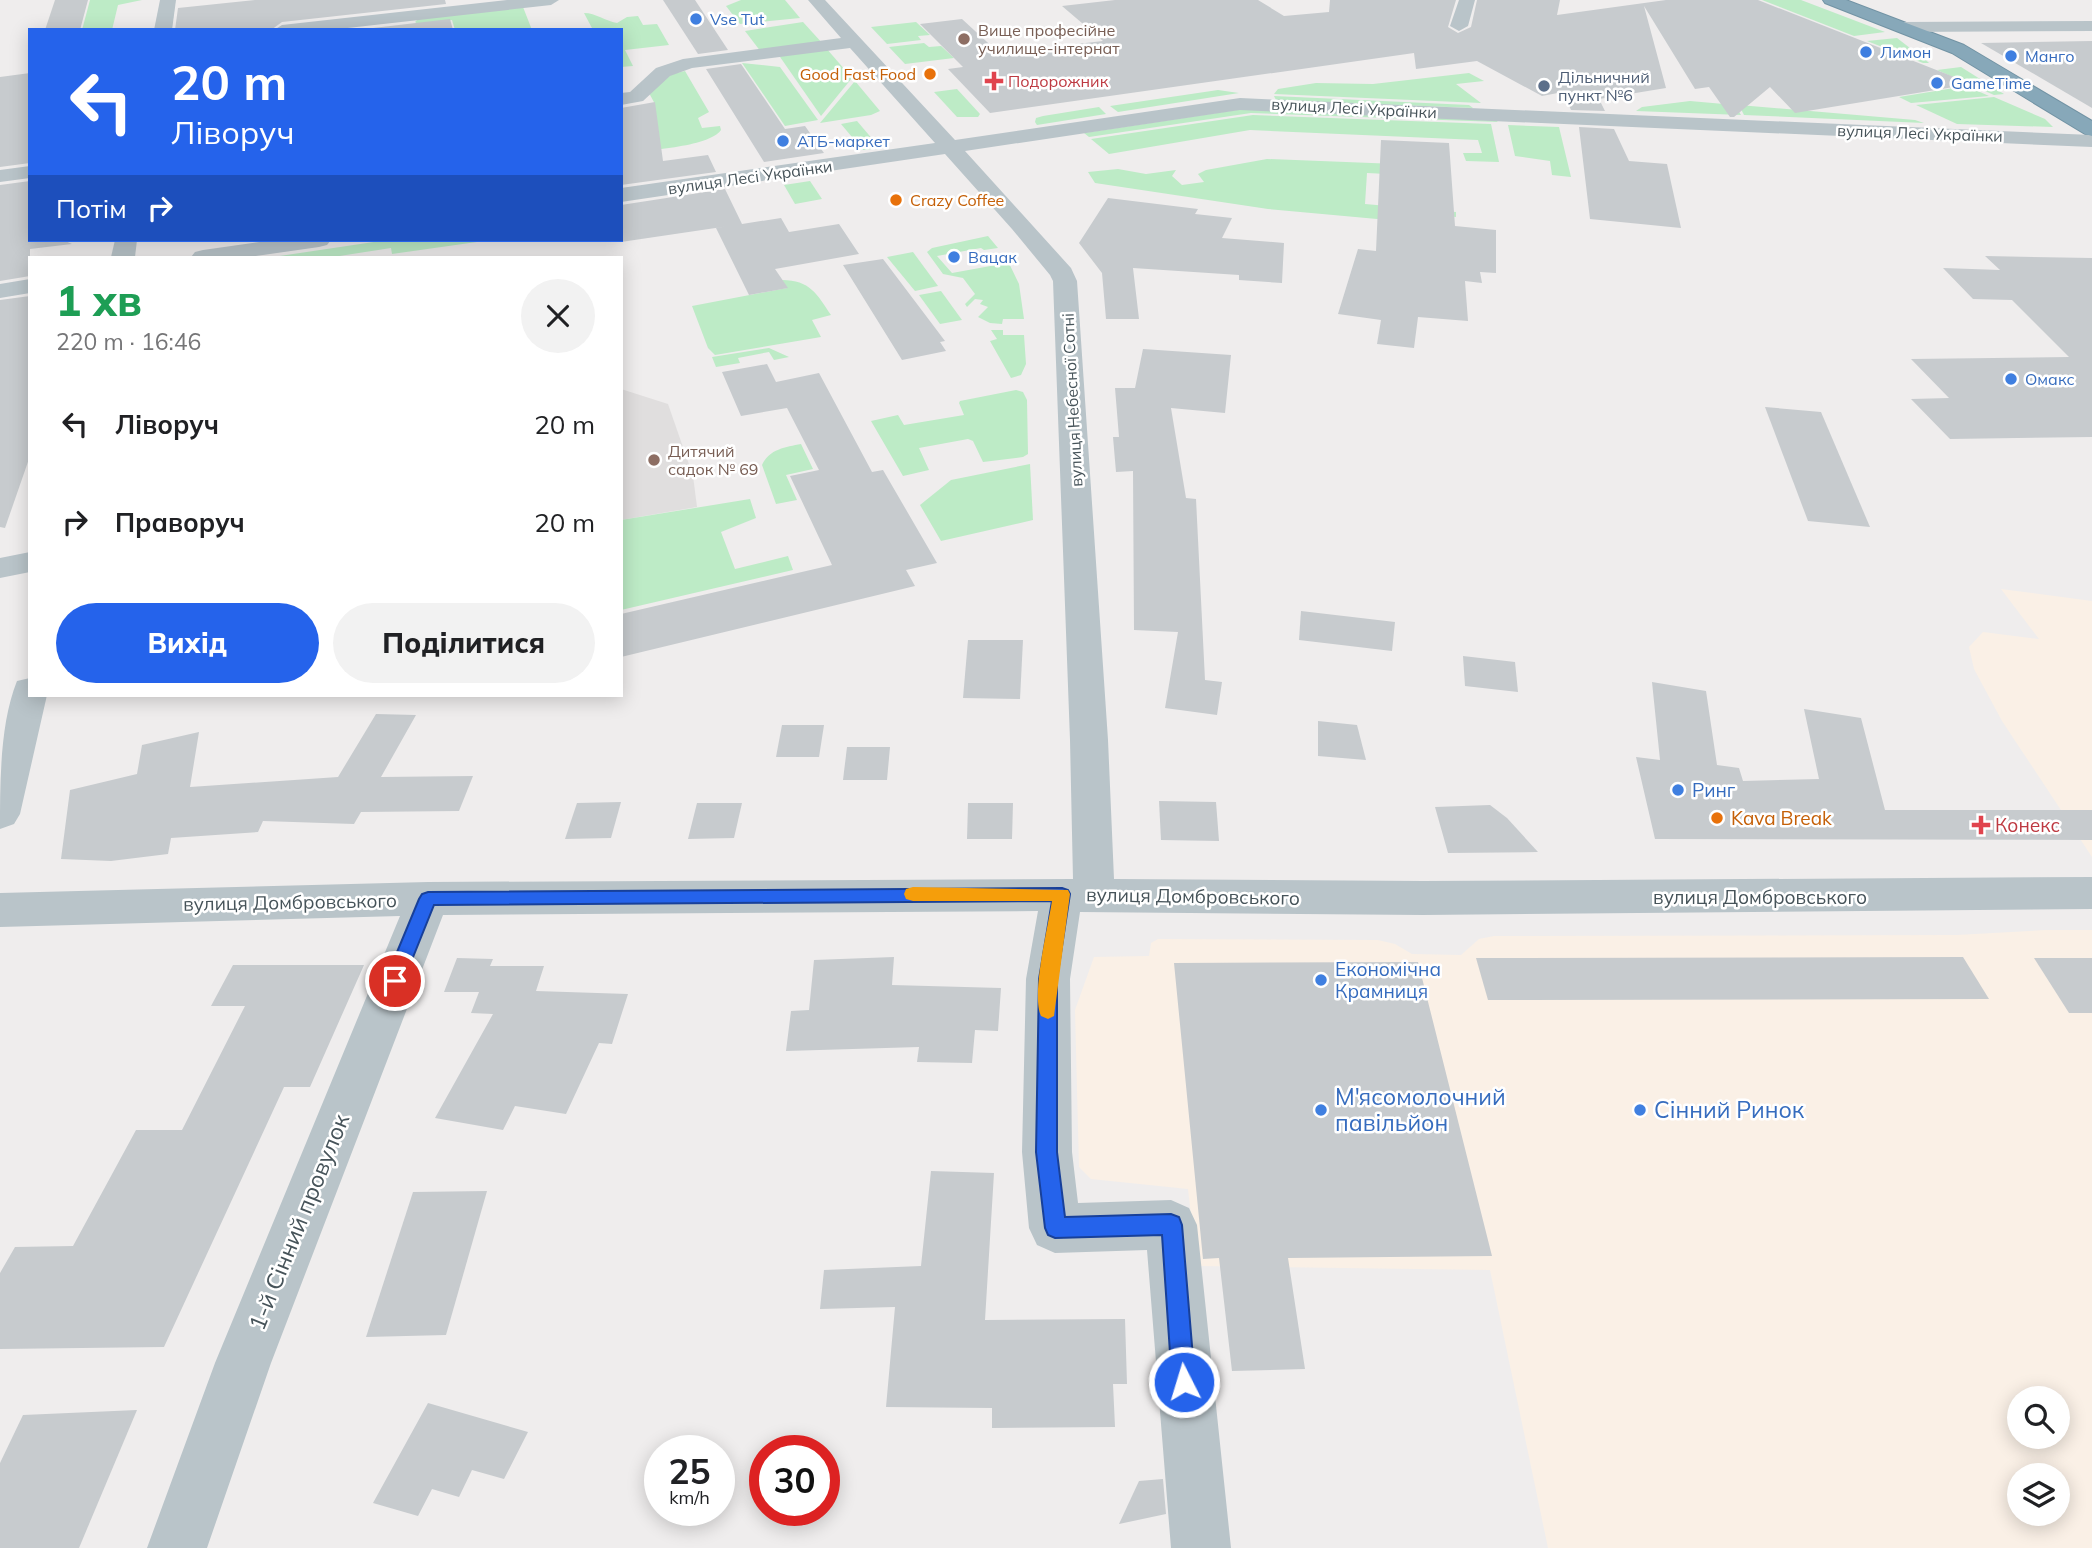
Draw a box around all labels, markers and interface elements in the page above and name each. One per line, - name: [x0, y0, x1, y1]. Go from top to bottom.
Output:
- place label: Vse Tut: [710, 9, 765, 29]
- marker: Vse Tut: [688, 11, 704, 27]
- place label: Вище професійне училище-інтернат: [978, 20, 1120, 58]
- marker: Вище професійне училище-інтернат: [956, 31, 972, 47]
- place label: Лимон: [1880, 42, 1931, 62]
- marker: Лимон: [1858, 44, 1874, 60]
- place label: Манго: [2025, 46, 2074, 66]
- marker: Манго: [2003, 48, 2019, 64]
- text: 20 m: [171, 51, 287, 112]
- icon: left: [56, 56, 147, 147]
- place label: Good Fast Food: [800, 64, 916, 84]
- marker: Good Fast Food: [922, 66, 938, 82]
- place label: Дільничний пункт №6: [1558, 67, 1650, 105]
- place label: Подорожник: [1008, 71, 1109, 91]
- marker: Подорожник: [986, 73, 1002, 89]
- place label: GameTime: [1951, 73, 2031, 93]
- marker: GameTime: [1929, 75, 1945, 91]
- marker: Дільничний пункт №6: [1536, 78, 1552, 94]
- street label: вулиця Лесі Українки: [1271, 94, 1437, 122]
- text: Ліворуч: [171, 112, 294, 152]
- street label: вулиця Лесі Українки: [1837, 120, 2003, 146]
- place label: АТБ-маркет: [797, 131, 891, 151]
- marker: АТБ-маркет: [775, 133, 791, 149]
- street label: вулиця Лесі Українки: [667, 156, 833, 198]
- icon: right: [141, 189, 179, 227]
- place label: Crazy Coffee: [910, 190, 1004, 210]
- text: Потім: [56, 192, 127, 225]
- marker: Crazy Coffee: [888, 192, 904, 208]
- place label: Вацак: [968, 247, 1017, 267]
- marker: Вацак: [946, 249, 962, 265]
- text: 1 хв: [56, 274, 142, 327]
- button: close: [521, 279, 595, 353]
- street label: вулиця Небесної Сотні: [1057, 313, 1087, 487]
- text: 220 m · 16:46: [56, 327, 201, 356]
- place label: Омакс: [2025, 369, 2075, 389]
- marker: Омакс: [2003, 371, 2019, 387]
- icon: left: [56, 405, 94, 443]
- text: Ліворуч: [115, 408, 219, 441]
- text: 20 m: [534, 408, 595, 441]
- place label: Дитячий садок № 69: [668, 441, 758, 479]
- marker: Дитячий садок № 69: [646, 452, 662, 468]
- icon: right: [56, 503, 94, 541]
- text: Праворуч: [115, 506, 245, 539]
- text: 20 m: [534, 506, 595, 539]
- button: Вихід: [56, 603, 319, 683]
- button: Поділитися: [333, 603, 595, 683]
- place label: Ринг: [1692, 778, 1736, 802]
- marker: Ринг: [1670, 782, 1686, 798]
- place label: Kava Break: [1731, 806, 1832, 830]
- marker: Kava Break: [1709, 810, 1725, 826]
- place label: Конекс: [1995, 813, 2060, 837]
- marker: Конекс: [1973, 817, 1989, 833]
- street label: вулиця Домбровського: [1086, 882, 1300, 910]
- street label: вулиця Домбровського: [1653, 885, 1867, 909]
- street label: вулиця Домбровського: [183, 888, 397, 916]
- pin: [365, 951, 425, 1011]
- place label: Економічна Крамниця: [1335, 957, 1441, 1003]
- icon: arrive: [376, 962, 414, 1000]
- marker: Економічна Крамниця: [1313, 972, 1329, 988]
- place label: М'ясомолочний павільйон: [1335, 1082, 1506, 1137]
- place label: Сінний Ринок: [1654, 1095, 1805, 1124]
- marker: М'ясомолочний павільйон: [1313, 1102, 1329, 1118]
- marker: Сінний Ринок: [1632, 1102, 1648, 1118]
- street label: 1-й Сінний провулок: [242, 1109, 355, 1334]
- position arrow: [1147, 1345, 1221, 1419]
- map controls: [2007, 1386, 2070, 1526]
- button: search: [2007, 1386, 2070, 1449]
- speed limit sign: 30: [749, 1435, 840, 1526]
- text: 25: [668, 1449, 711, 1493]
- button: layers: [2007, 1463, 2070, 1526]
- text: km/h: [669, 1486, 710, 1509]

